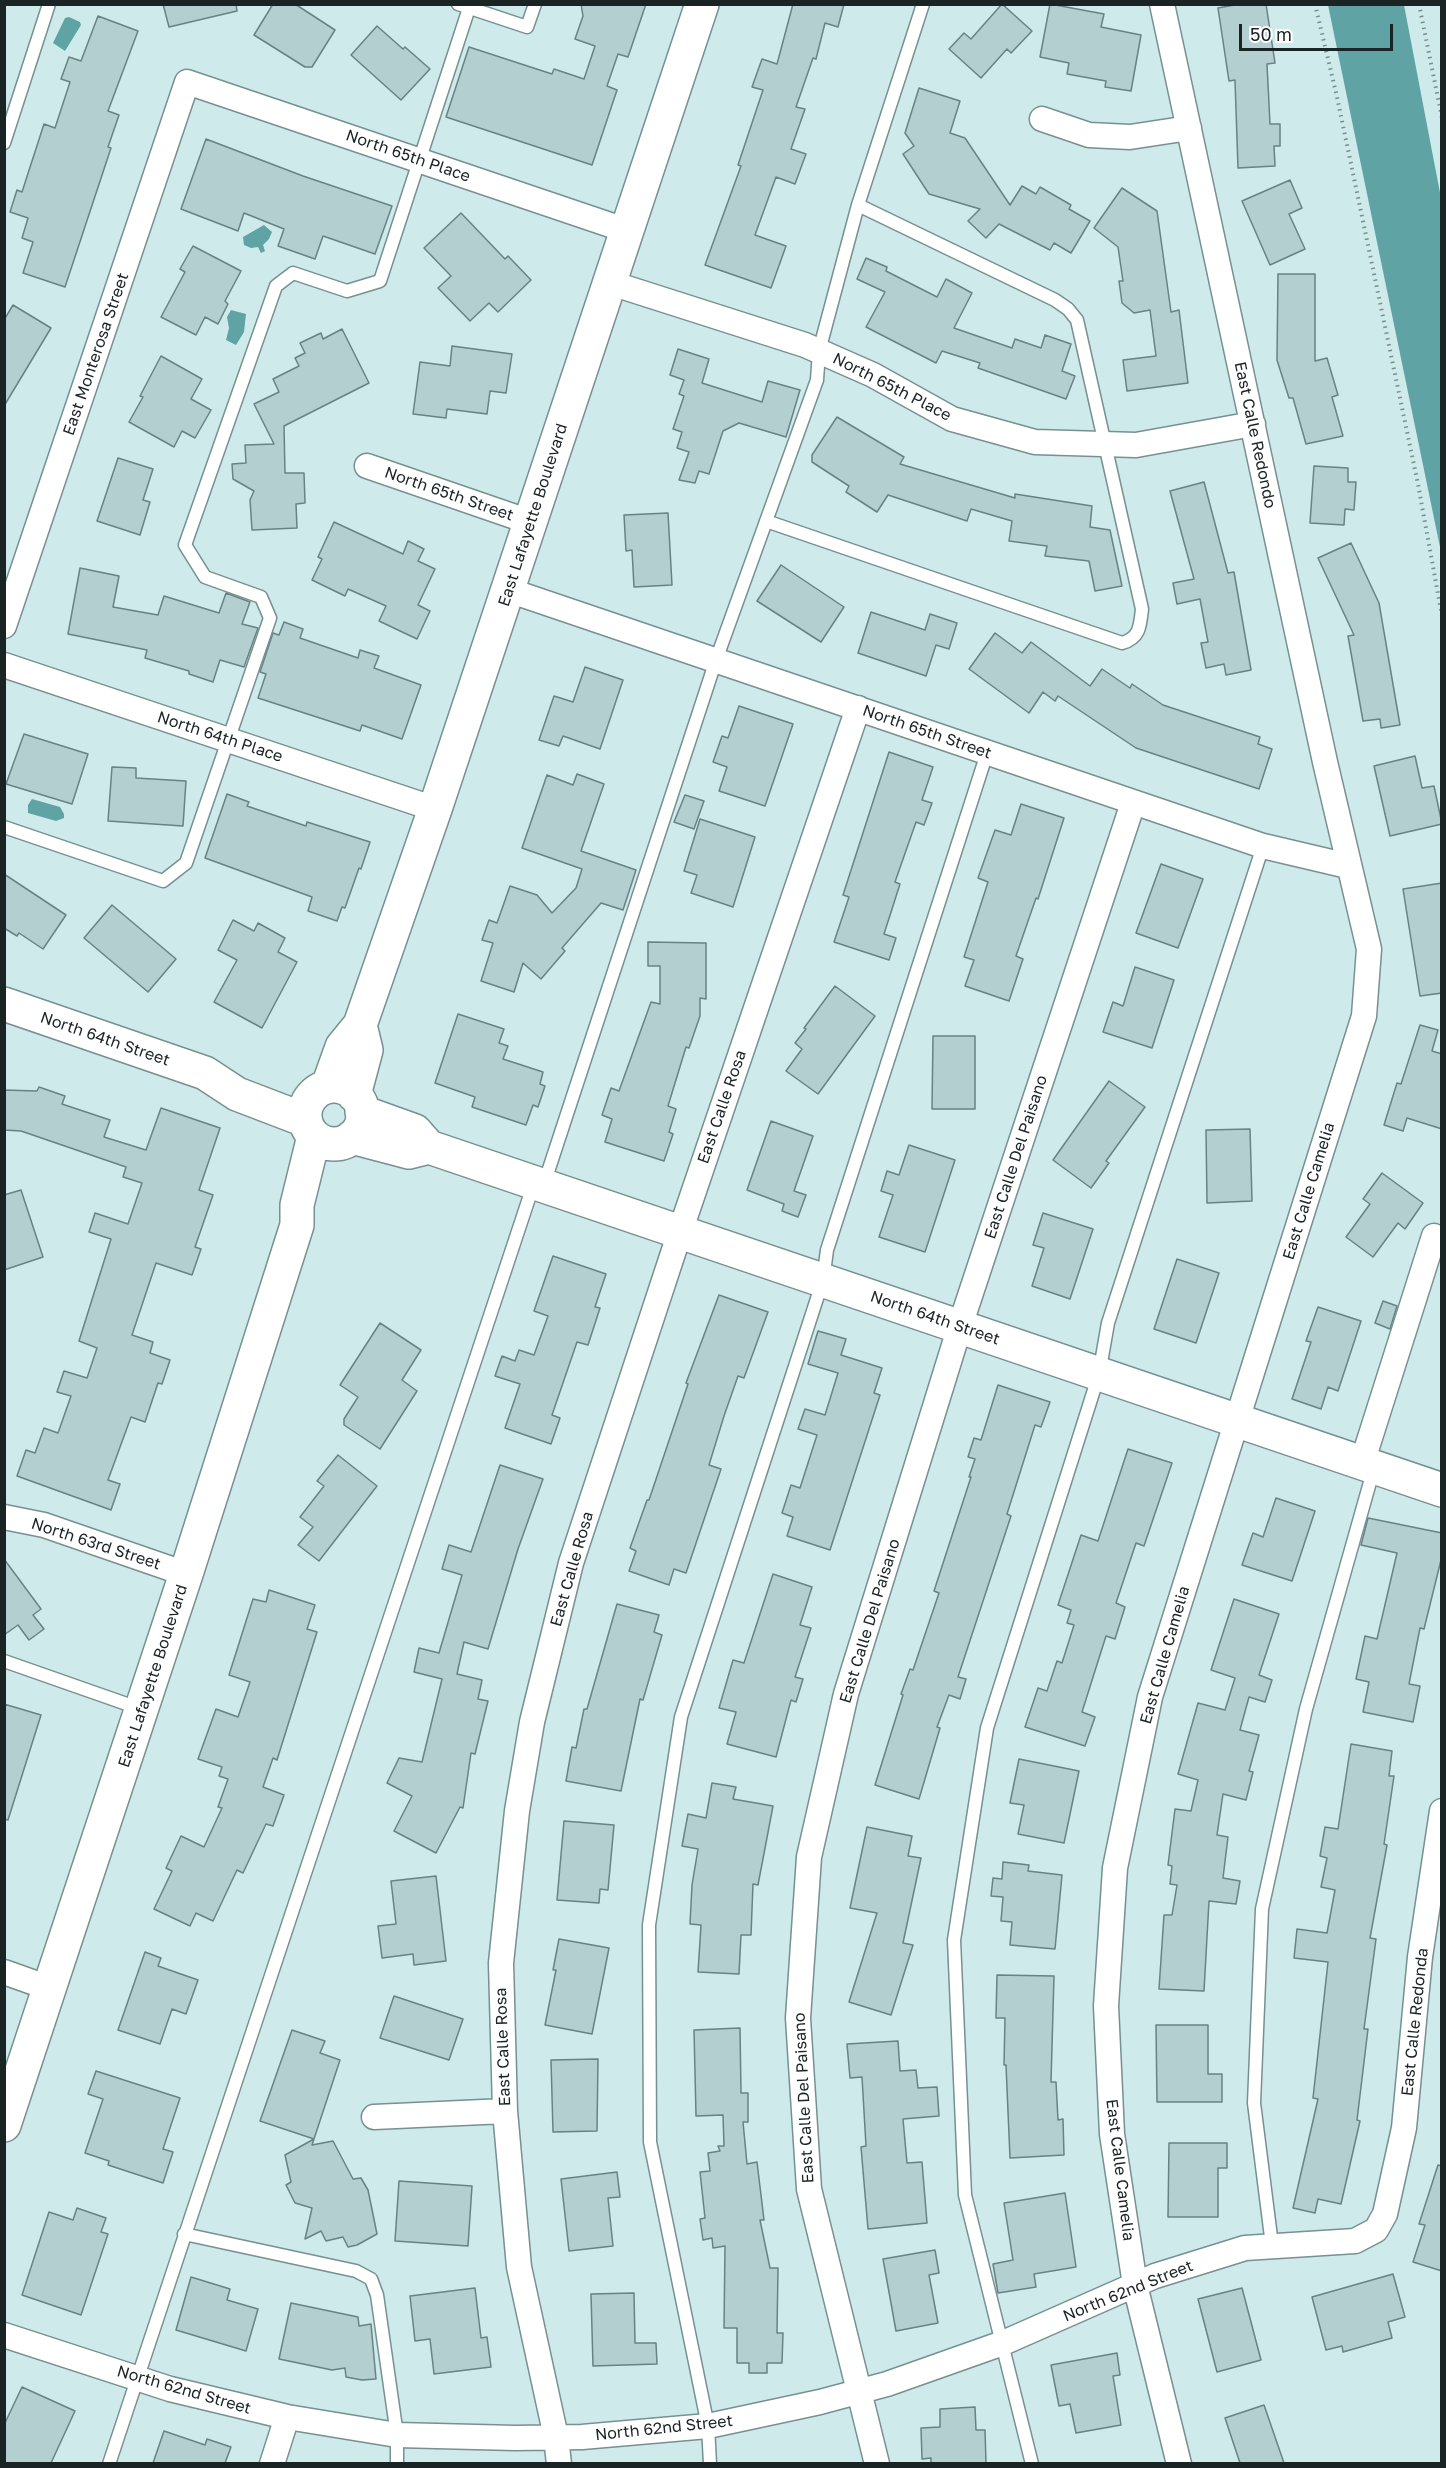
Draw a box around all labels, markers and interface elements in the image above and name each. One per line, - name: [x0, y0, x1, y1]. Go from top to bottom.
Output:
- scale bar: [1242, 12, 1396, 50]
- text: 50 m: [1250, 23, 1292, 45]
- street label: North 65th Place: [343, 126, 473, 186]
- street label: East Monterosa Street: [59, 270, 133, 438]
- street label: North 65th Place: [830, 349, 954, 425]
- street label: East Calle Redondo: [1230, 360, 1280, 510]
- street label: East Lafayette Boulevard: [494, 421, 572, 609]
- street label: North 65th Street: [382, 463, 516, 525]
- street label: North 65th Street: [860, 701, 994, 763]
- street label: North 64th Place: [155, 708, 285, 766]
- street label: North 64th Street: [38, 1008, 172, 1070]
- street label: East Calle Rosa: [694, 1048, 750, 1166]
- street label: East Calle Del Paisano: [980, 1073, 1052, 1241]
- street label: East Calle Camelia: [1279, 1120, 1339, 1262]
- street label: North 64th Street: [868, 1287, 1002, 1349]
- street label: East Calle Rosa: [546, 1509, 598, 1629]
- street label: North 63rd Street: [29, 1514, 163, 1574]
- street label: East Calle Del Paisano: [836, 1536, 904, 1706]
- street label: East Lafayette Boulevard: [114, 1582, 192, 1770]
- street label: East Calle Camelia: [1136, 1584, 1194, 1726]
- street label: East Calle Redonda: [1398, 1947, 1432, 2097]
- street label: East Calle Rosa: [491, 1987, 515, 2107]
- street label: East Calle Del Paisano: [790, 2012, 818, 2184]
- street label: East Calle Camelia: [1102, 2098, 1138, 2242]
- street label: North 62nd Street: [1060, 2256, 1196, 2326]
- street label: North 62nd Street: [115, 2362, 253, 2418]
- street label: North 62nd Street: [594, 2411, 734, 2445]

